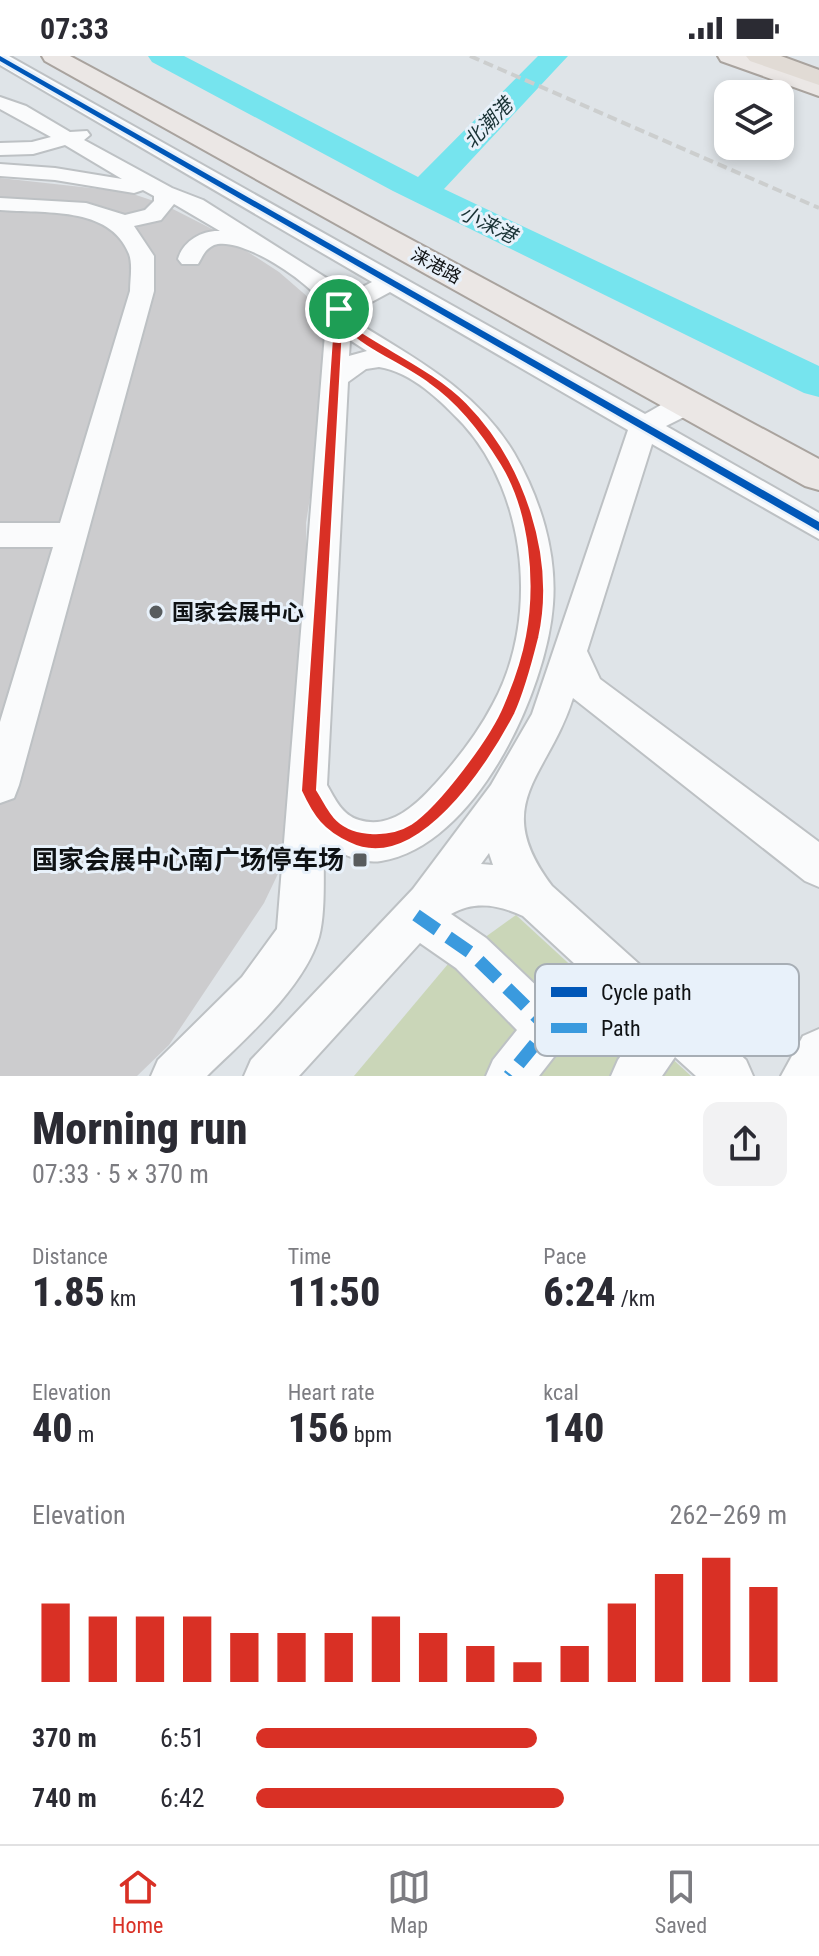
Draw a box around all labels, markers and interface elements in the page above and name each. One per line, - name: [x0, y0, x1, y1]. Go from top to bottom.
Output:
- text: 07:33: [40, 11, 109, 46]
- map controls: [714, 80, 794, 160]
- button: layers: [714, 80, 794, 160]
- water label: 北潮港: [459, 91, 520, 153]
- water label: 小涞港: [456, 200, 523, 249]
- street label: 涞港路: [408, 243, 465, 288]
- pin: [305, 275, 373, 343]
- icon: arrive: [317, 287, 361, 331]
- place label: 国家会展中心: [172, 600, 304, 625]
- marker: 国家会展中心: [147, 603, 165, 621]
- place label: 国家会展中心南广场停车场: [32, 845, 344, 875]
- marker: 国家会展中心南广场停车场: [351, 851, 369, 869]
- legend: [535, 964, 799, 1056]
- text: Cycle path: [601, 980, 692, 1005]
- text: Path: [601, 1016, 641, 1041]
- button: share: [703, 1102, 787, 1186]
- text: Morning run: [32, 1103, 248, 1155]
- text: 07:33 · 5 × 370 m: [32, 1159, 209, 1189]
- text: Distance: [32, 1244, 108, 1269]
- text: Time: [288, 1244, 331, 1269]
- text: Pace: [543, 1244, 586, 1269]
- text: 1.85: [32, 1269, 105, 1316]
- text: 11:50: [288, 1269, 380, 1316]
- text: 6:24: [543, 1269, 616, 1316]
- text: km: [105, 1286, 136, 1311]
- text: /km: [616, 1286, 655, 1311]
- text: Elevation: [32, 1380, 111, 1405]
- text: Heart rate: [288, 1380, 375, 1405]
- text: kcal: [543, 1380, 579, 1405]
- text: 40: [32, 1405, 73, 1452]
- text: 156: [288, 1405, 349, 1452]
- text: 140: [543, 1405, 604, 1452]
- text: m: [73, 1422, 94, 1447]
- text: bpm: [349, 1422, 392, 1447]
- text: Elevation: [32, 1500, 126, 1530]
- text: 262–269 m: [670, 1500, 787, 1530]
- text: 370 m: [32, 1723, 97, 1753]
- text: 6:51: [160, 1723, 205, 1753]
- text: 740 m: [32, 1783, 97, 1813]
- text: 6:42: [160, 1783, 205, 1813]
- tab: Home: [112, 1865, 163, 1938]
- tab: Map: [387, 1865, 431, 1938]
- tab: Saved: [655, 1865, 707, 1938]

